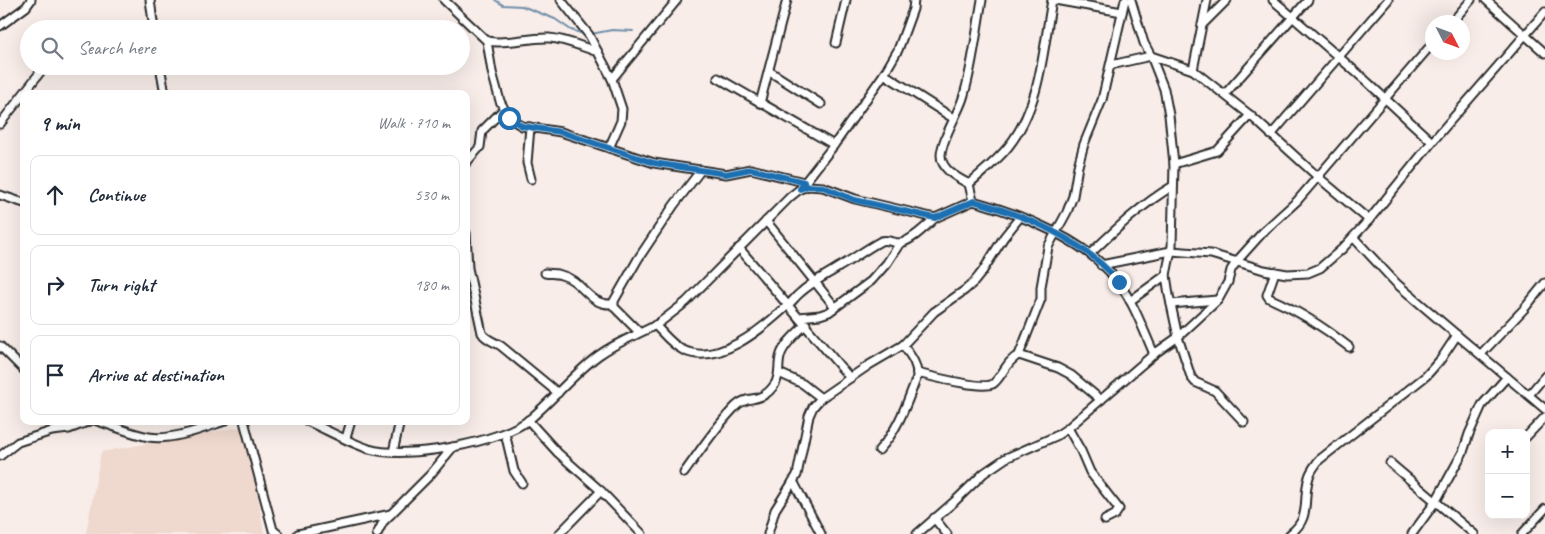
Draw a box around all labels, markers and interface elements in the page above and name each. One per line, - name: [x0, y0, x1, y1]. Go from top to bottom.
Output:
- north arrow: [1425, 15, 1470, 60]
- search box: [20, 20, 470, 75]
- icon: search: [38, 34, 66, 62]
- text: Search here: [78, 36, 155, 60]
- route start: [498, 107, 521, 130]
- text: 9 min: [40, 110, 80, 136]
- text: Walk · 710 m: [378, 113, 450, 133]
- icon: ahead: [41, 181, 69, 209]
- text: Continue: [88, 183, 145, 207]
- text: 530 m: [415, 185, 449, 205]
- icon: right: [41, 271, 69, 299]
- route end: [1108, 271, 1131, 294]
- text: Turn right: [88, 273, 155, 297]
- text: 180 m: [415, 275, 449, 295]
- icon: arrive: [41, 361, 69, 389]
- text: Arrive at destination: [88, 363, 224, 387]
- map controls: [1485, 429, 1530, 519]
- button: +: [1485, 429, 1530, 474]
- button: −: [1485, 474, 1530, 519]

